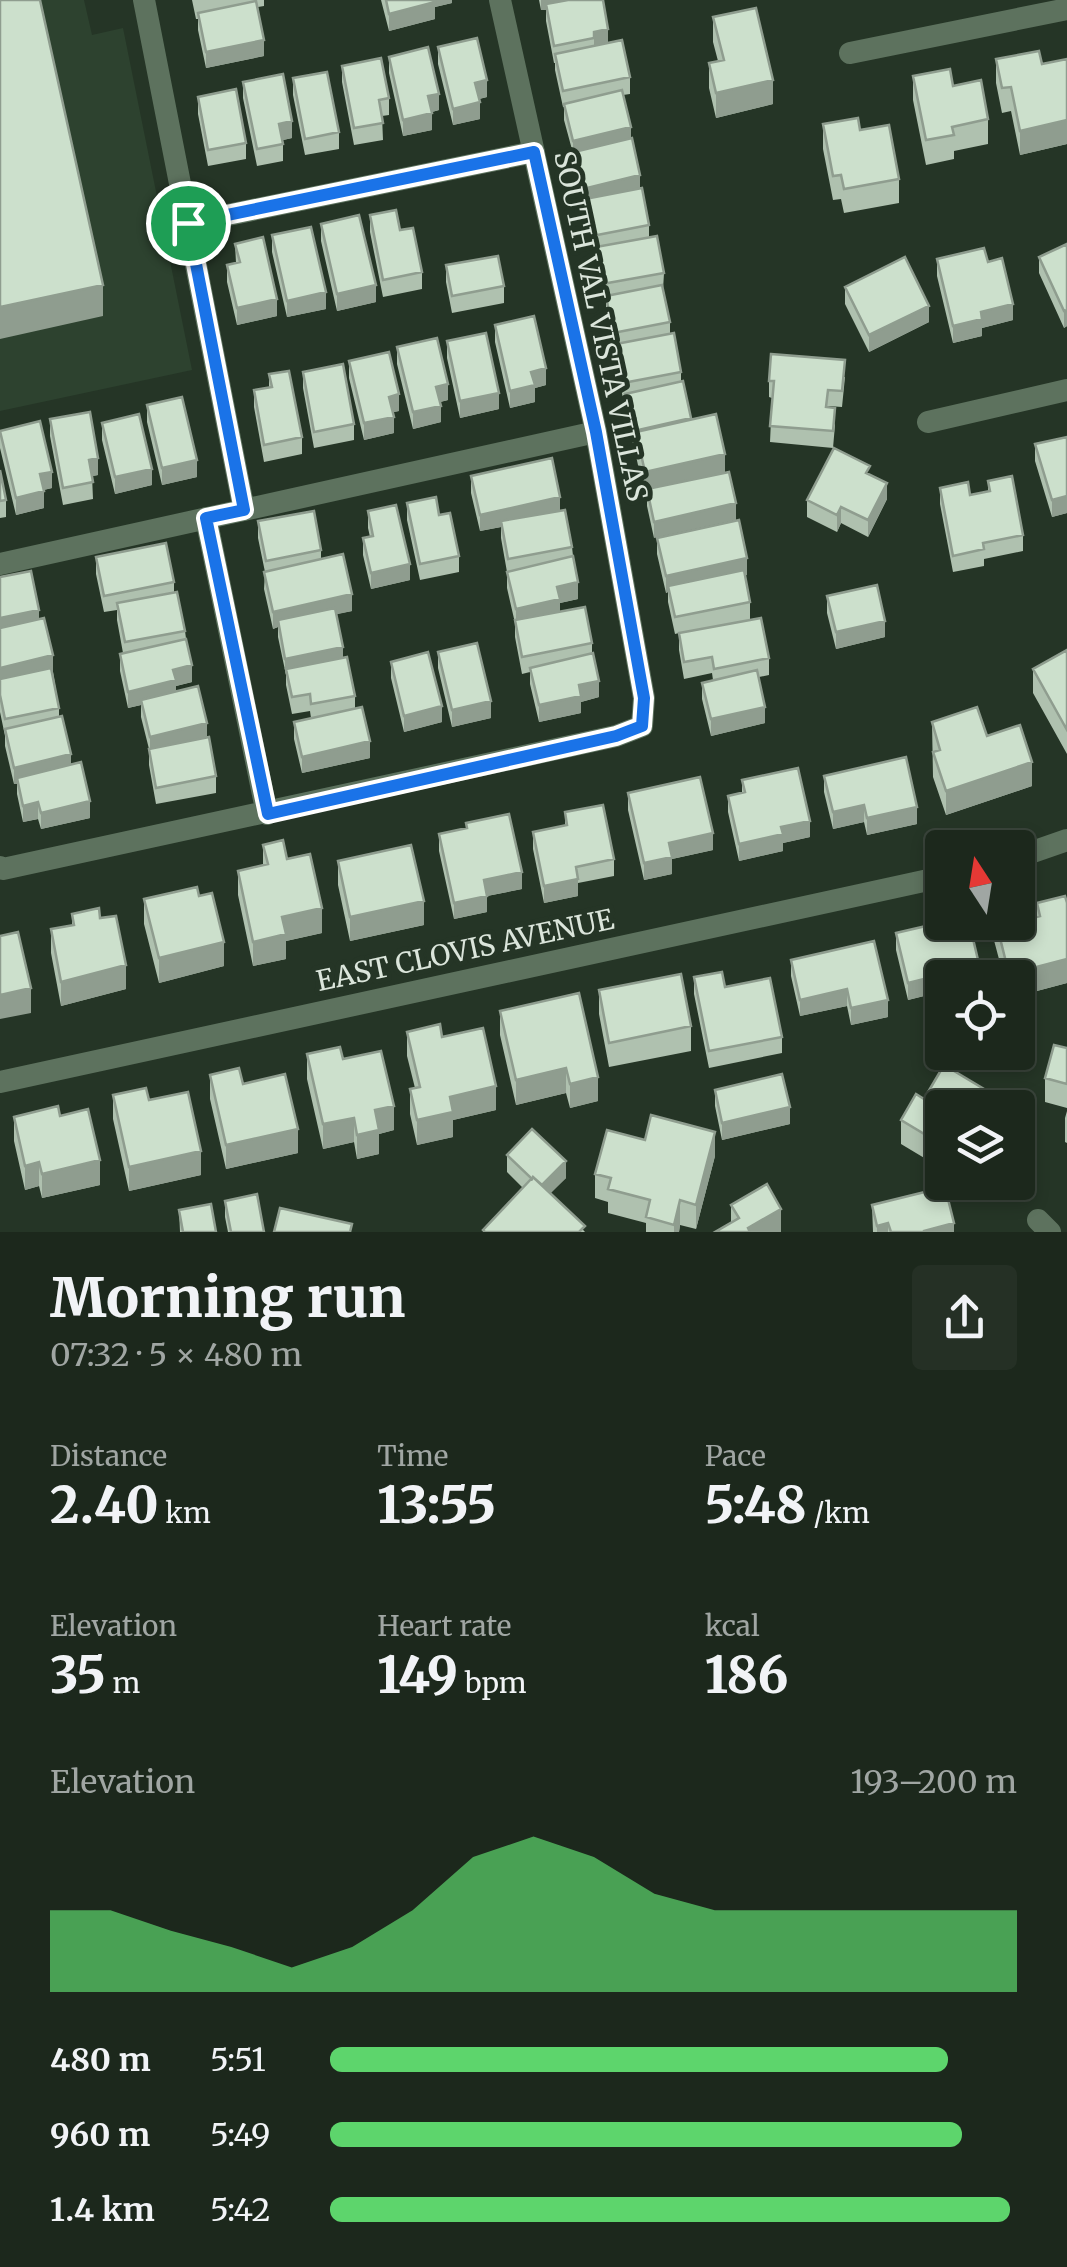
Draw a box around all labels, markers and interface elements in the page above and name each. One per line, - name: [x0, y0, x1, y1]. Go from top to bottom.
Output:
- street label: SOUTH VAL VISTA VILLAS: [546, 148, 656, 504]
- pin: [146, 181, 231, 266]
- icon: arrive: [161, 196, 216, 251]
- north arrow: [925, 830, 1035, 940]
- map controls: [925, 830, 1035, 1200]
- street label: EAST CLOVIS AVENUE: [313, 901, 617, 999]
- button: locate: [925, 960, 1035, 1070]
- button: layers: [925, 1090, 1035, 1200]
- text: Morning run: [50, 1263, 405, 1332]
- button: share: [912, 1265, 1017, 1370]
- text: 07:32 · 5 × 480 m: [50, 1335, 302, 1375]
- text: Distance: [50, 1438, 167, 1474]
- text: Time: [377, 1438, 448, 1474]
- text: Pace: [705, 1438, 766, 1474]
- text: 2.40: [50, 1474, 159, 1537]
- text: 13:55: [377, 1474, 496, 1537]
- text: 5:48: [705, 1474, 807, 1537]
- text: km: [159, 1495, 211, 1531]
- text: /km: [807, 1495, 870, 1531]
- text: Elevation: [50, 1608, 177, 1644]
- text: Heart rate: [377, 1608, 511, 1644]
- text: kcal: [705, 1608, 760, 1644]
- text: 35: [50, 1644, 106, 1707]
- text: 149: [377, 1644, 458, 1707]
- text: 186: [705, 1644, 788, 1707]
- text: m: [106, 1665, 140, 1701]
- text: bpm: [458, 1665, 527, 1701]
- text: Elevation: [50, 1762, 195, 1802]
- text: 193–200 m: [850, 1762, 1017, 1802]
- text: 480 m: [50, 2040, 151, 2080]
- text: 5:51: [210, 2040, 266, 2080]
- text: 960 m: [50, 2115, 150, 2155]
- text: 5:49: [210, 2115, 270, 2155]
- text: 1.4 km: [50, 2190, 155, 2230]
- text: 5:42: [210, 2190, 270, 2230]

